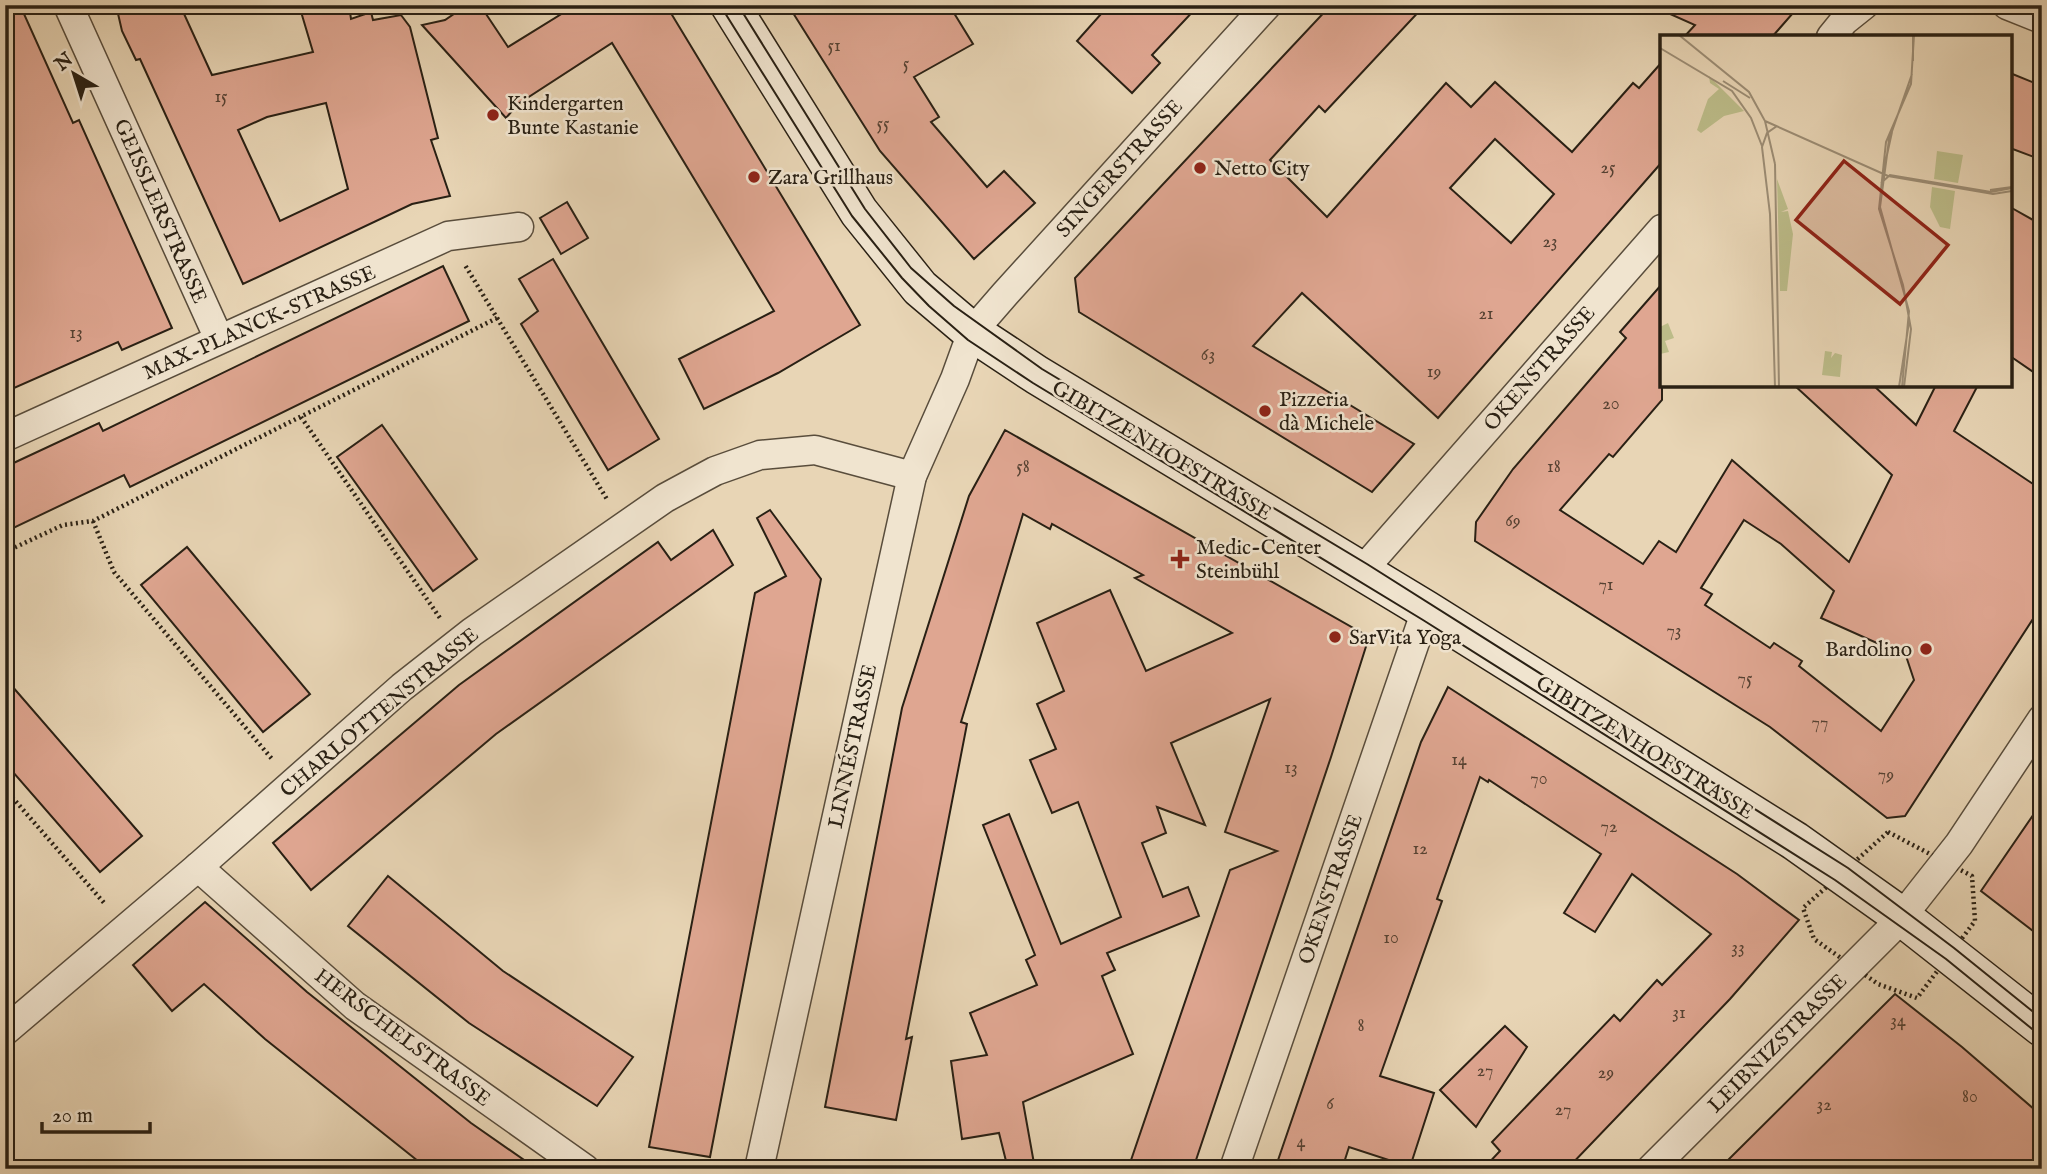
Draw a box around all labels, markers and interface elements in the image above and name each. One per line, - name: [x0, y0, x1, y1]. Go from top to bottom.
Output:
- house number: 51: [827, 35, 841, 58]
- inset map: [1660, 35, 2012, 387]
- north arrow: [38, 38, 108, 108]
- text: N: [50, 47, 79, 77]
- house number: 5: [903, 53, 910, 76]
- house number: 15: [214, 86, 228, 109]
- place label: Kindergarten Bunte Kastanie: [507, 91, 639, 142]
- street label: SINGERSTRASSE: [1051, 94, 1189, 244]
- marker: Kindergarten Bunte Kastanie: [485, 107, 501, 123]
- house number: 55: [876, 113, 890, 136]
- street label: GEISSLERSTRASSE: [107, 115, 213, 308]
- place label: Netto City: [1214, 156, 1310, 183]
- house number: 25: [1601, 157, 1616, 180]
- marker: Netto City: [1192, 160, 1208, 176]
- place label: Zara Grillhaus: [768, 165, 893, 192]
- marker: Zara Grillhaus: [746, 169, 762, 185]
- house number: 23: [1542, 231, 1558, 254]
- street label: MAX-PLANCK-STRASSE: [139, 260, 380, 387]
- street label: OKENSTRASSE: [1478, 301, 1602, 437]
- house number: 21: [1478, 303, 1494, 326]
- house number: 13: [69, 322, 83, 345]
- house number: 63: [1201, 344, 1215, 367]
- house number: 19: [1427, 361, 1441, 384]
- street label: GIBITZENHOFSTRASSE: [1046, 375, 1276, 528]
- place label: Pizzeria dà Michele: [1279, 387, 1375, 438]
- house number: 20: [1602, 393, 1620, 416]
- marker: Pizzeria dà Michele: [1257, 403, 1273, 419]
- house number: 58: [1016, 456, 1030, 479]
- house number: 18: [1547, 456, 1561, 479]
- house number: 69: [1505, 510, 1521, 533]
- place label: Medic-Center Steinbühl: [1196, 535, 1321, 586]
- marker: Medic-Center Steinbühl: [1170, 549, 1190, 569]
- house number: 71: [1598, 574, 1614, 597]
- house number: 73: [1666, 620, 1682, 643]
- street label: CHARLOTTENSTRASSE: [275, 622, 485, 804]
- place label: SarVita Yoga: [1349, 625, 1462, 652]
- marker: SarVita Yoga: [1327, 629, 1343, 645]
- place label: Bardolino: [1825, 637, 1912, 664]
- marker: Bardolino: [1918, 641, 1934, 657]
- street label: LINNÉSTRASSE: [822, 662, 884, 831]
- house number: 75: [1738, 668, 1753, 691]
- street label: GIBITZENHOFSTRASSE: [1530, 670, 1758, 826]
- house number: 77: [1812, 712, 1828, 735]
- house number: 14: [1451, 749, 1467, 772]
- house number: 13: [1284, 757, 1298, 780]
- house number: 79: [1878, 764, 1894, 787]
- house number: 70: [1530, 768, 1548, 791]
- street label: OKENSTRASSE: [1293, 811, 1370, 968]
- house number: 72: [1601, 816, 1617, 839]
- house number: 12: [1412, 838, 1428, 861]
- house number: 10: [1383, 927, 1399, 950]
- house number: 33: [1731, 937, 1745, 960]
- street label: HERSCHELSTRASSE: [309, 963, 496, 1113]
- street label: LEIBNIZSTRASSE: [1703, 969, 1854, 1120]
- house number: 31: [1672, 1002, 1686, 1025]
- house number: 34: [1890, 1010, 1906, 1033]
- house number: 8: [1357, 1015, 1365, 1038]
- house number: 27: [1477, 1060, 1493, 1083]
- house number: 29: [1598, 1062, 1614, 1085]
- house number: 80: [1962, 1086, 1978, 1109]
- scale bar: [42, 1090, 150, 1134]
- house number: 6: [1326, 1093, 1334, 1116]
- house number: 32: [1816, 1094, 1832, 1117]
- house number: 27: [1555, 1099, 1571, 1122]
- text: 20 m: [52, 1103, 93, 1130]
- house number: 4: [1297, 1131, 1306, 1154]

